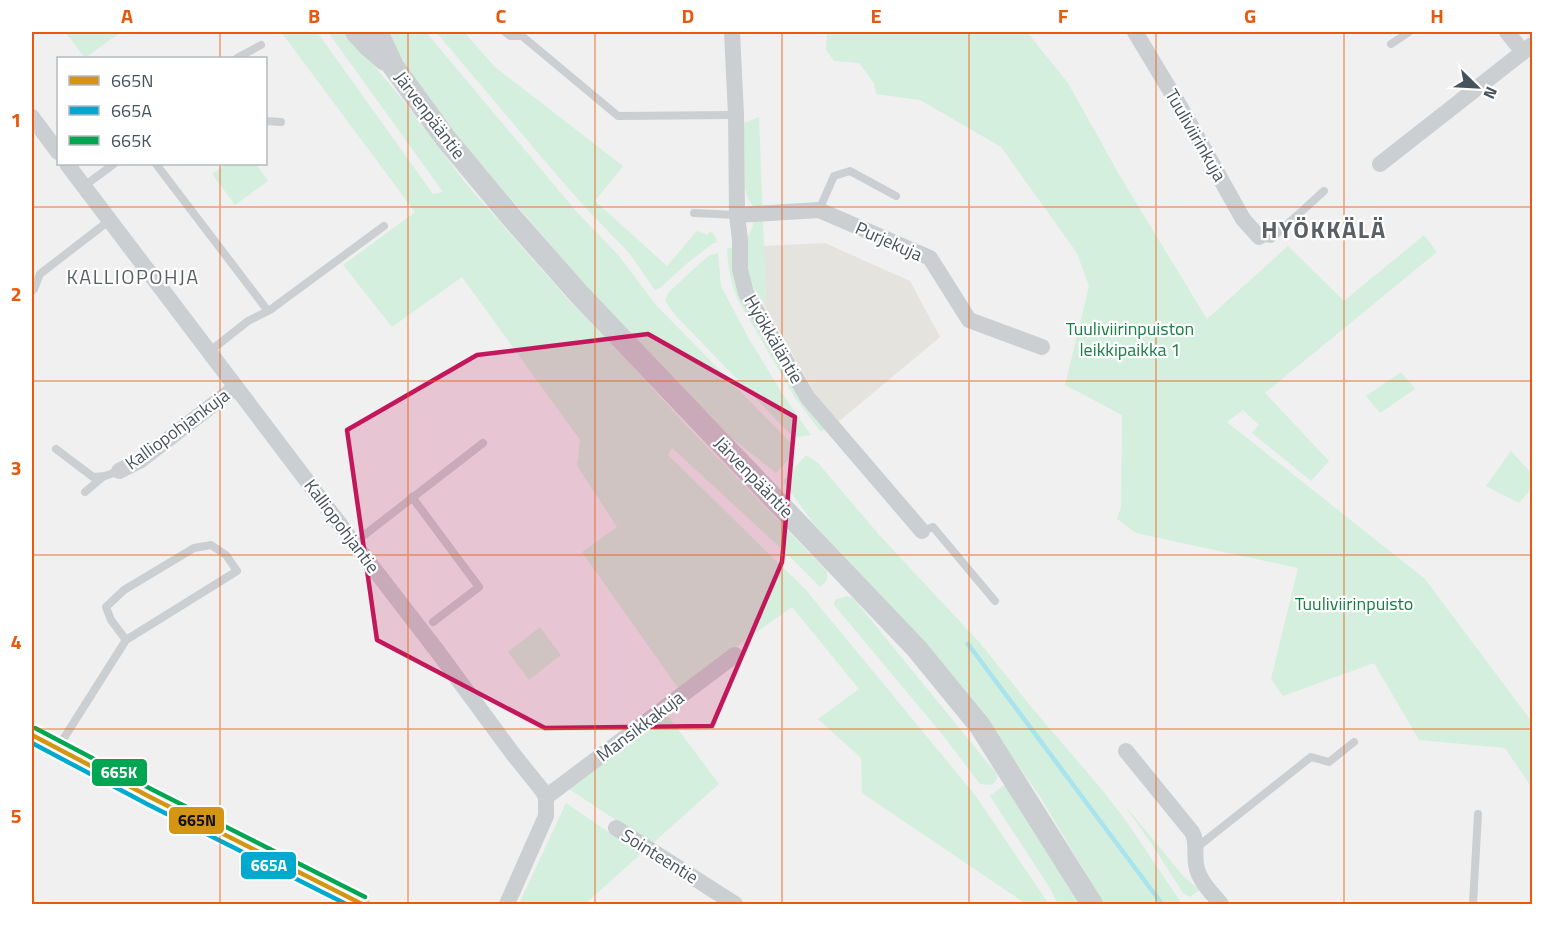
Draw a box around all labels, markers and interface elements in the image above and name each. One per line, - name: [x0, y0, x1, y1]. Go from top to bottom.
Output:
- text: A: [121, 0, 133, 31]
- text: B: [308, 0, 320, 31]
- text: C: [496, 0, 507, 31]
- text: D: [682, 0, 694, 31]
- text: E: [870, 0, 882, 31]
- text: F: [1058, 0, 1069, 31]
- text: G: [1244, 0, 1256, 31]
- text: H: [1430, 0, 1444, 31]
- legend: [57, 57, 267, 165]
- north arrow: [1447, 57, 1507, 117]
- street label: Järvenpääntie: [388, 65, 472, 165]
- text: 665N: [111, 67, 153, 94]
- text: N: [1477, 83, 1504, 103]
- street label: Tuuliviirinkuja: [1159, 84, 1233, 186]
- text: 665A: [111, 97, 152, 124]
- text: 1: [10, 104, 22, 135]
- text: 665K: [111, 127, 151, 154]
- district label: HYÖKKÄLÄ: [1261, 211, 1387, 247]
- street label: Purjekuja: [851, 214, 927, 268]
- district label: KALLIOPOHJA: [66, 261, 200, 292]
- text: 2: [10, 278, 22, 309]
- street label: Hyökkäläntie: [738, 290, 810, 388]
- park label: Tuuliviirinpuiston leikkipaikka 1: [1066, 315, 1194, 363]
- street label: Kalliopohjankuja: [119, 382, 235, 476]
- street label: Järvenpääntie: [708, 430, 800, 524]
- text: 3: [10, 452, 22, 483]
- street label: Kalliopohjantie: [298, 473, 386, 579]
- park label: Tuuliviirinpuisto: [1295, 590, 1413, 617]
- text: 4: [10, 626, 22, 657]
- street label: Mansikkakuja: [591, 684, 689, 768]
- line badge: 665K: [91, 758, 148, 787]
- text: 665K: [101, 760, 138, 784]
- text: 5: [10, 800, 22, 831]
- line badge: 665N: [168, 806, 225, 835]
- text: 665N: [178, 808, 216, 832]
- street label: Sointeentie: [616, 822, 704, 890]
- line badge: 665A: [240, 851, 297, 880]
- text: 665A: [251, 853, 288, 877]

